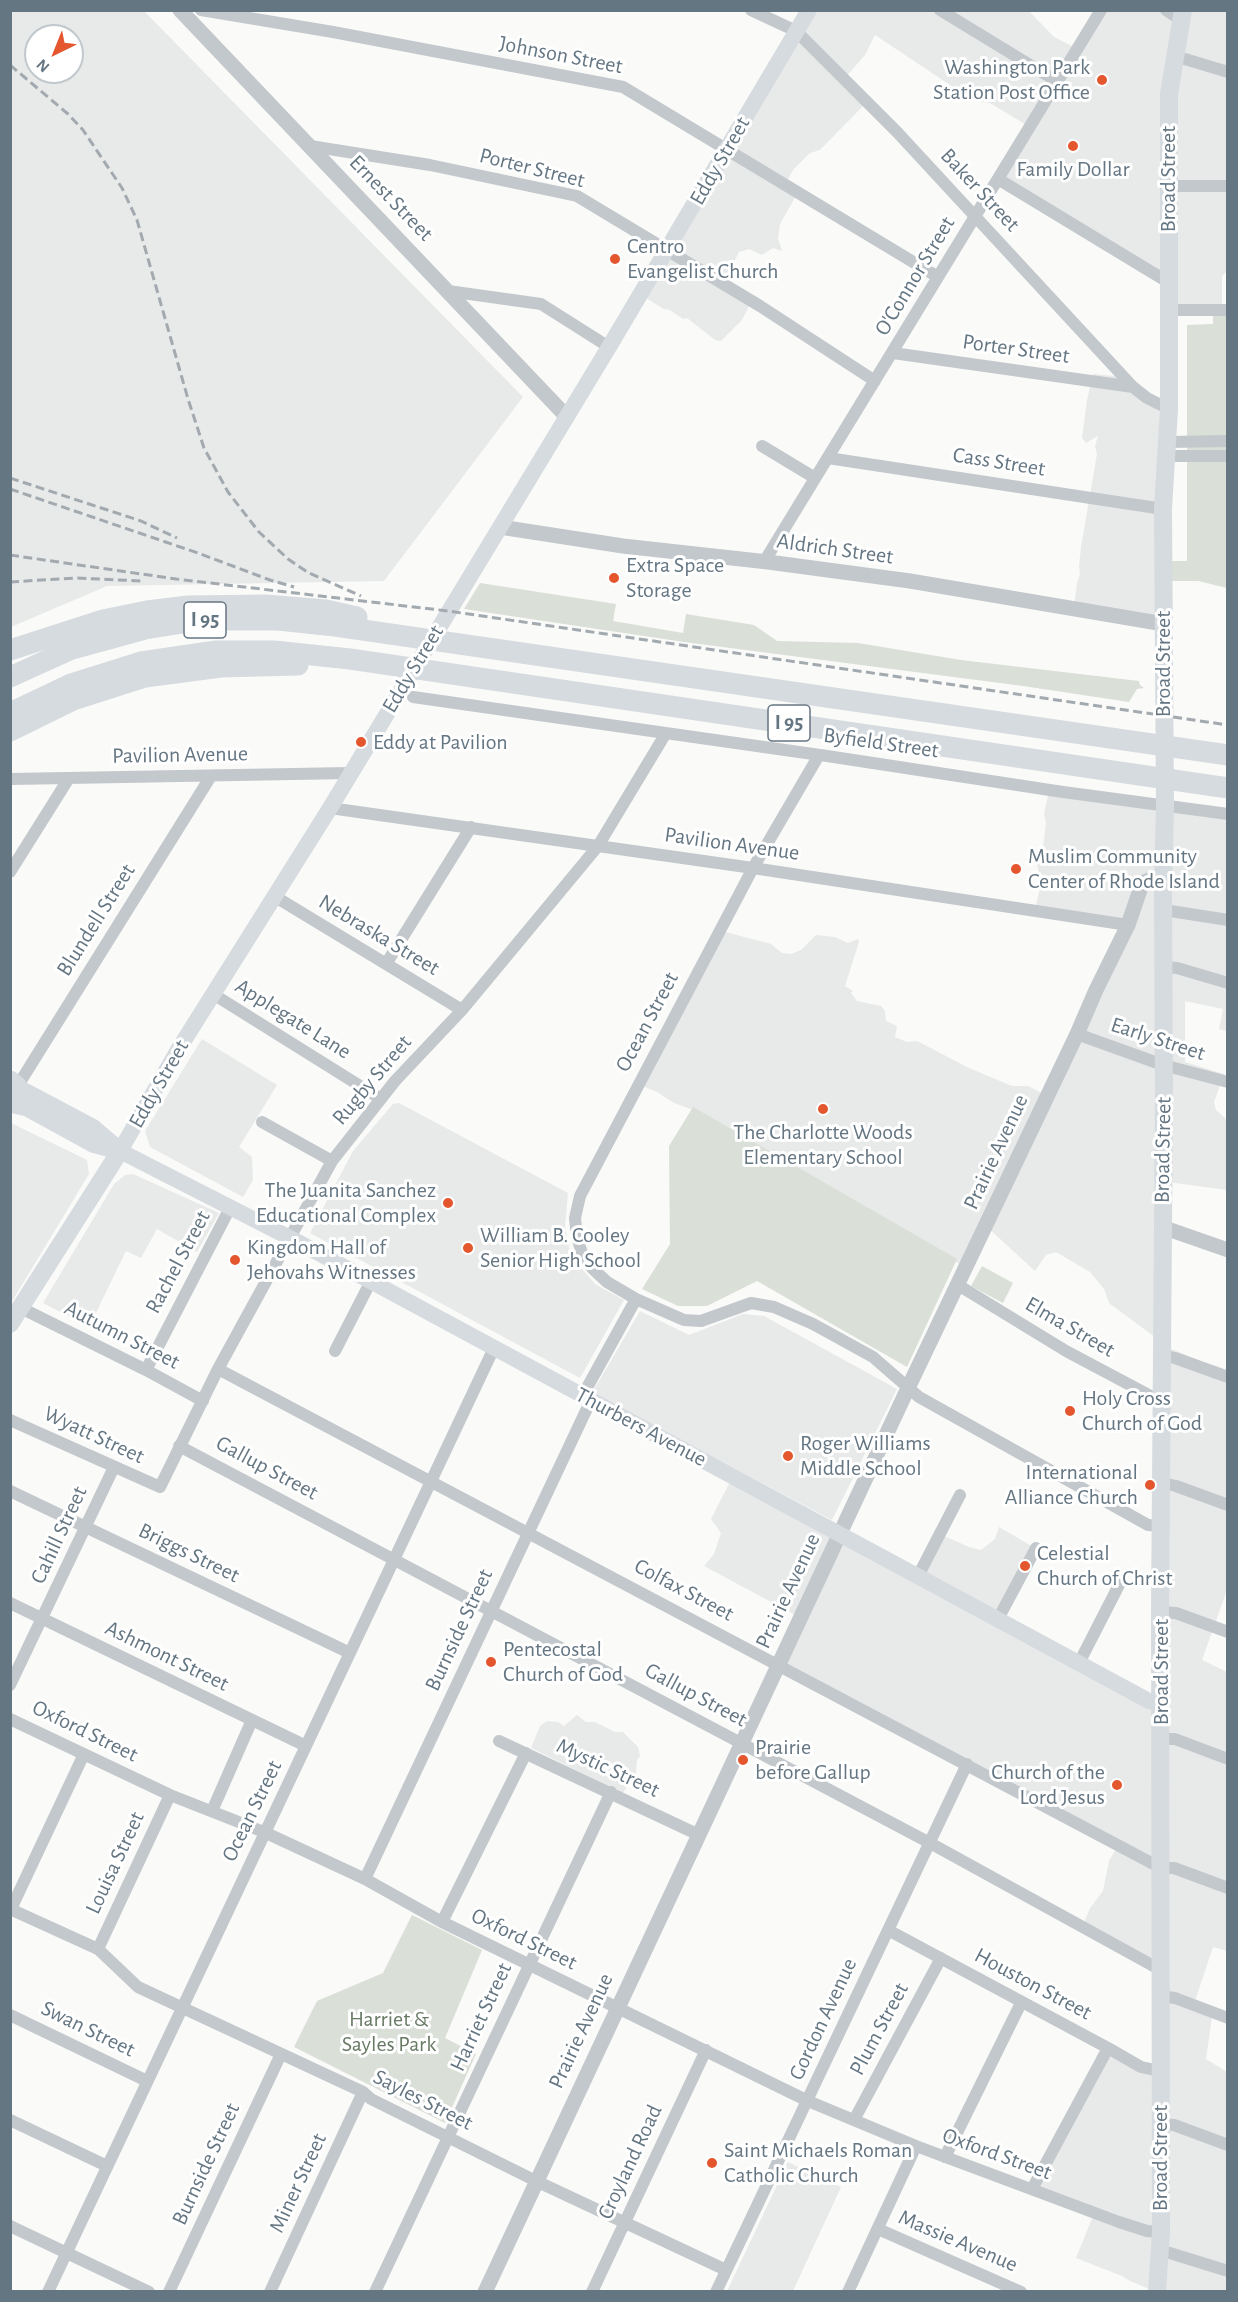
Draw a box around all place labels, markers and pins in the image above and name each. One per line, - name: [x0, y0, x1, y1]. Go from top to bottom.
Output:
- place label: Washington Park Station Post Office: [933, 54, 1090, 106]
- marker: Washington Park Station Post Office: [1095, 73, 1109, 87]
- marker: Family Dollar: [1066, 139, 1080, 153]
- place label: Family Dollar: [1016, 156, 1130, 182]
- place label: Centro Evangelist Church: [627, 233, 778, 284]
- marker: Centro Evangelist Church: [608, 252, 622, 266]
- place label: Extra Space Storage: [626, 552, 724, 604]
- marker: Extra Space Storage: [607, 571, 621, 585]
- place label: Eddy at Pavilion: [373, 729, 508, 755]
- marker: Eddy at Pavilion: [354, 735, 368, 749]
- place label: Muslim Community Center of Rhode Island: [1028, 843, 1220, 894]
- marker: Muslim Community Center of Rhode Island: [1009, 862, 1023, 876]
- marker: The Charlotte Woods Elementary School: [816, 1102, 830, 1116]
- place label: The Charlotte Woods Elementary School: [733, 1119, 913, 1170]
- place label: The Juanita Sanchez Educational Complex: [256, 1177, 436, 1228]
- marker: The Juanita Sanchez Educational Complex: [441, 1196, 455, 1210]
- place label: William B. Cooley Senior High School: [480, 1222, 641, 1274]
- place label: Kingdom Hall of Jehovahs Witnesses: [247, 1234, 416, 1286]
- marker: William B. Cooley Senior High School: [461, 1241, 475, 1255]
- marker: Kingdom Hall of Jehovahs Witnesses: [228, 1253, 242, 1267]
- place label: Holy Cross Church of God: [1082, 1385, 1202, 1436]
- marker: Holy Cross Church of God: [1063, 1404, 1077, 1418]
- place label: Roger Williams Middle School: [800, 1430, 931, 1482]
- marker: Roger Williams Middle School: [781, 1449, 795, 1463]
- place label: International Alliance Church: [1005, 1459, 1138, 1510]
- marker: International Alliance Church: [1143, 1478, 1157, 1492]
- place label: Celestial Church of Christ: [1037, 1540, 1172, 1592]
- marker: Celestial Church of Christ: [1018, 1559, 1032, 1573]
- place label: Pentecostal Church of God: [503, 1636, 623, 1688]
- marker: Pentecostal Church of God: [484, 1655, 498, 1669]
- place label: Prairie before Gallup: [755, 1734, 871, 1786]
- marker: Prairie before Gallup: [736, 1753, 750, 1767]
- place label: Church of the Lord Jesus: [991, 1759, 1105, 1810]
- marker: Church of the Lord Jesus: [1110, 1778, 1124, 1792]
- place label: Saint Michaels Roman Catholic Church: [724, 2137, 912, 2188]
- marker: Saint Michaels Roman Catholic Church: [705, 2156, 719, 2170]

